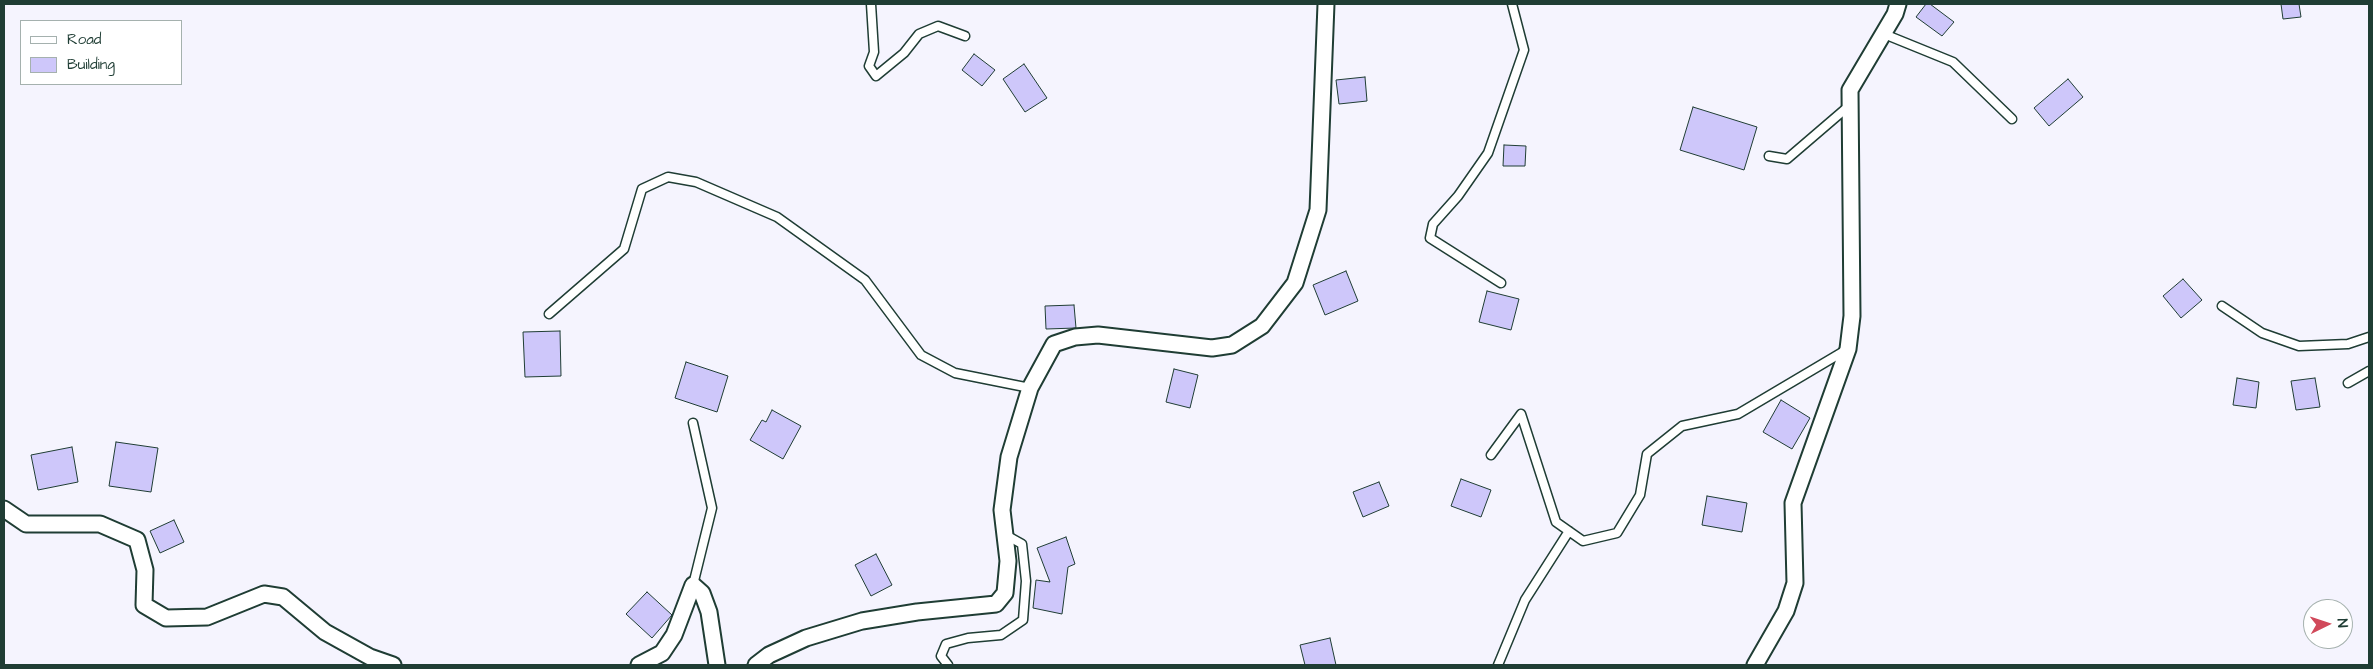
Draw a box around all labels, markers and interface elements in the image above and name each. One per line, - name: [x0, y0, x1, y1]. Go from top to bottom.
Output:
- legend: [20, 20, 182, 85]
- text: Road: [67, 29, 101, 50]
- text: Building: [67, 54, 115, 75]
- north arrow: [2303, 599, 2353, 649]
- text: N: [2332, 618, 2352, 628]

